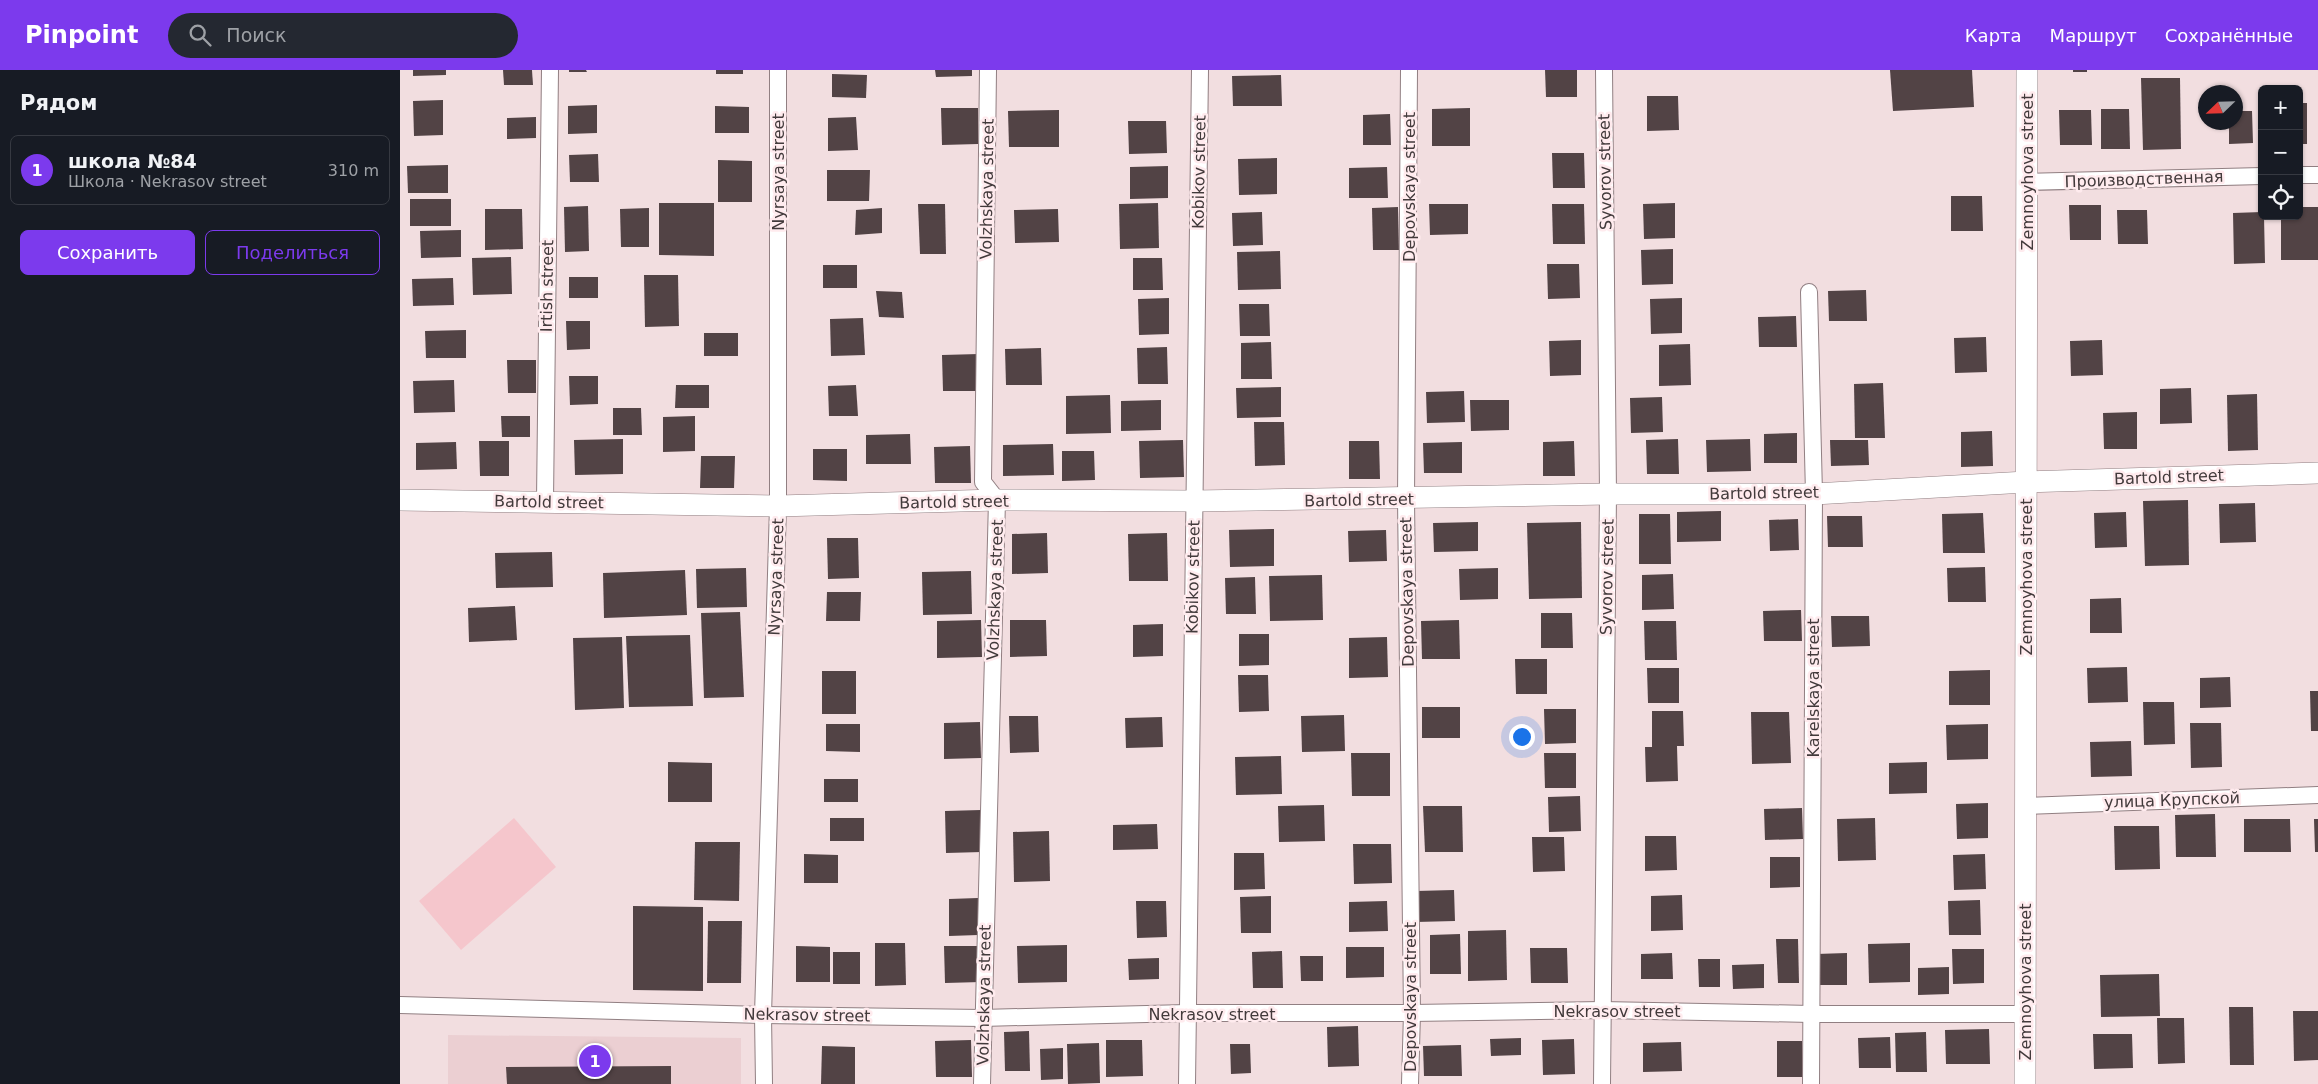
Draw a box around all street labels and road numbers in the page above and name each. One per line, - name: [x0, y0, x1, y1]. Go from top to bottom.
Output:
- street label: Zemnoyhova street: [2018, 94, 2037, 250]
- street label: Depovskaya street: [1400, 112, 1419, 262]
- street label: Nyrsaya street: [769, 113, 788, 231]
- street label: Syvorov street: [1594, 114, 1616, 230]
- street label: Kobikov street: [1189, 115, 1209, 229]
- street label: Volzhskaya street: [976, 118, 998, 260]
- street label: Производственная: [2064, 167, 2224, 191]
- street label: Irtish street: [537, 240, 557, 332]
- street label: Bartold street: [2114, 466, 2224, 488]
- street label: Bartold street: [1709, 483, 1819, 503]
- street label: Bartold street: [1304, 490, 1414, 510]
- street label: Bartold street: [494, 492, 604, 512]
- street label: Bartold street: [899, 492, 1009, 512]
- street label: Zemnoyhova street: [2017, 499, 2036, 655]
- street label: Depovskaya street: [1396, 517, 1418, 667]
- street label: Nyrsaya street: [764, 518, 788, 636]
- street label: Volzhskaya street: [983, 519, 1007, 661]
- street label: Syvorov street: [1596, 519, 1618, 635]
- street label: Kobikov street: [1183, 520, 1203, 634]
- street label: Karelskaya street: [1804, 619, 1823, 757]
- street label: улица Крупской: [2104, 788, 2240, 812]
- street label: Zemnoyhova street: [2016, 904, 2035, 1060]
- street label: Depovskaya street: [1401, 922, 1420, 1072]
- street label: Volzhskaya street: [973, 924, 995, 1066]
- street label: Nekrasov street: [1554, 1002, 1680, 1021]
- street label: Nekrasov street: [743, 1004, 871, 1026]
- street label: Nekrasov street: [1149, 1005, 1275, 1024]

